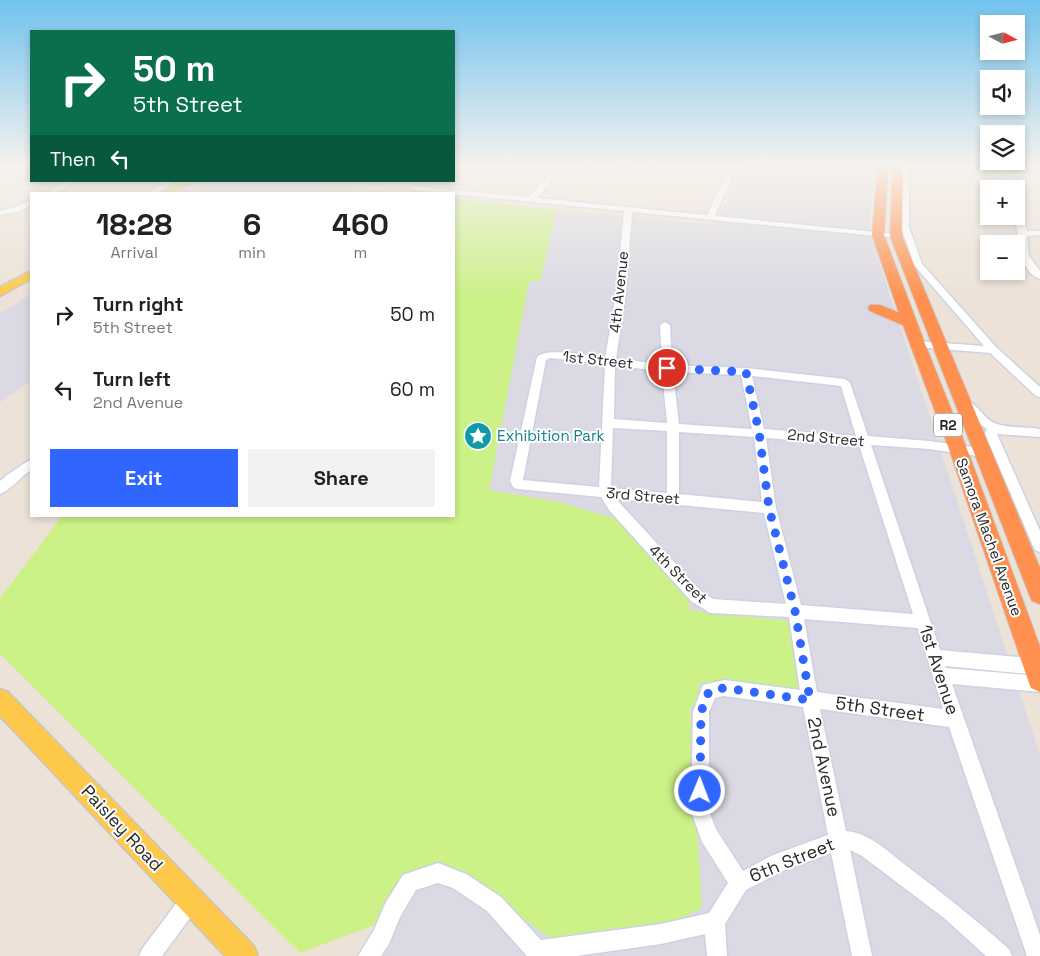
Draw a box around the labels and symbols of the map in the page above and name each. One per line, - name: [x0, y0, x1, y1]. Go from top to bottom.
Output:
- north arrow: [980, 15, 1025, 60]
- street label: 4th Avenue: [605, 250, 632, 334]
- street label: 1st Street: [562, 346, 634, 373]
- pin: [646, 347, 688, 389]
- road number: R2: [934, 414, 962, 436]
- place icon: Exhibition Park: [463, 421, 493, 451]
- street label: 2nd Street: [787, 425, 866, 450]
- place label: Exhibition Park: [497, 426, 605, 445]
- street label: Samora Machel Avenue: [952, 455, 1027, 618]
- street label: 3rd Street: [605, 483, 681, 508]
- street label: 4th Street: [645, 540, 712, 607]
- street label: 1st Avenue: [914, 622, 965, 718]
- street label: 5th Street: [834, 691, 926, 726]
- street label: 2nd Avenue: [803, 715, 846, 819]
- position arrow: [673, 764, 725, 816]
- street label: Paisley Road: [77, 780, 168, 876]
- street label: 6th Street: [746, 832, 838, 887]

